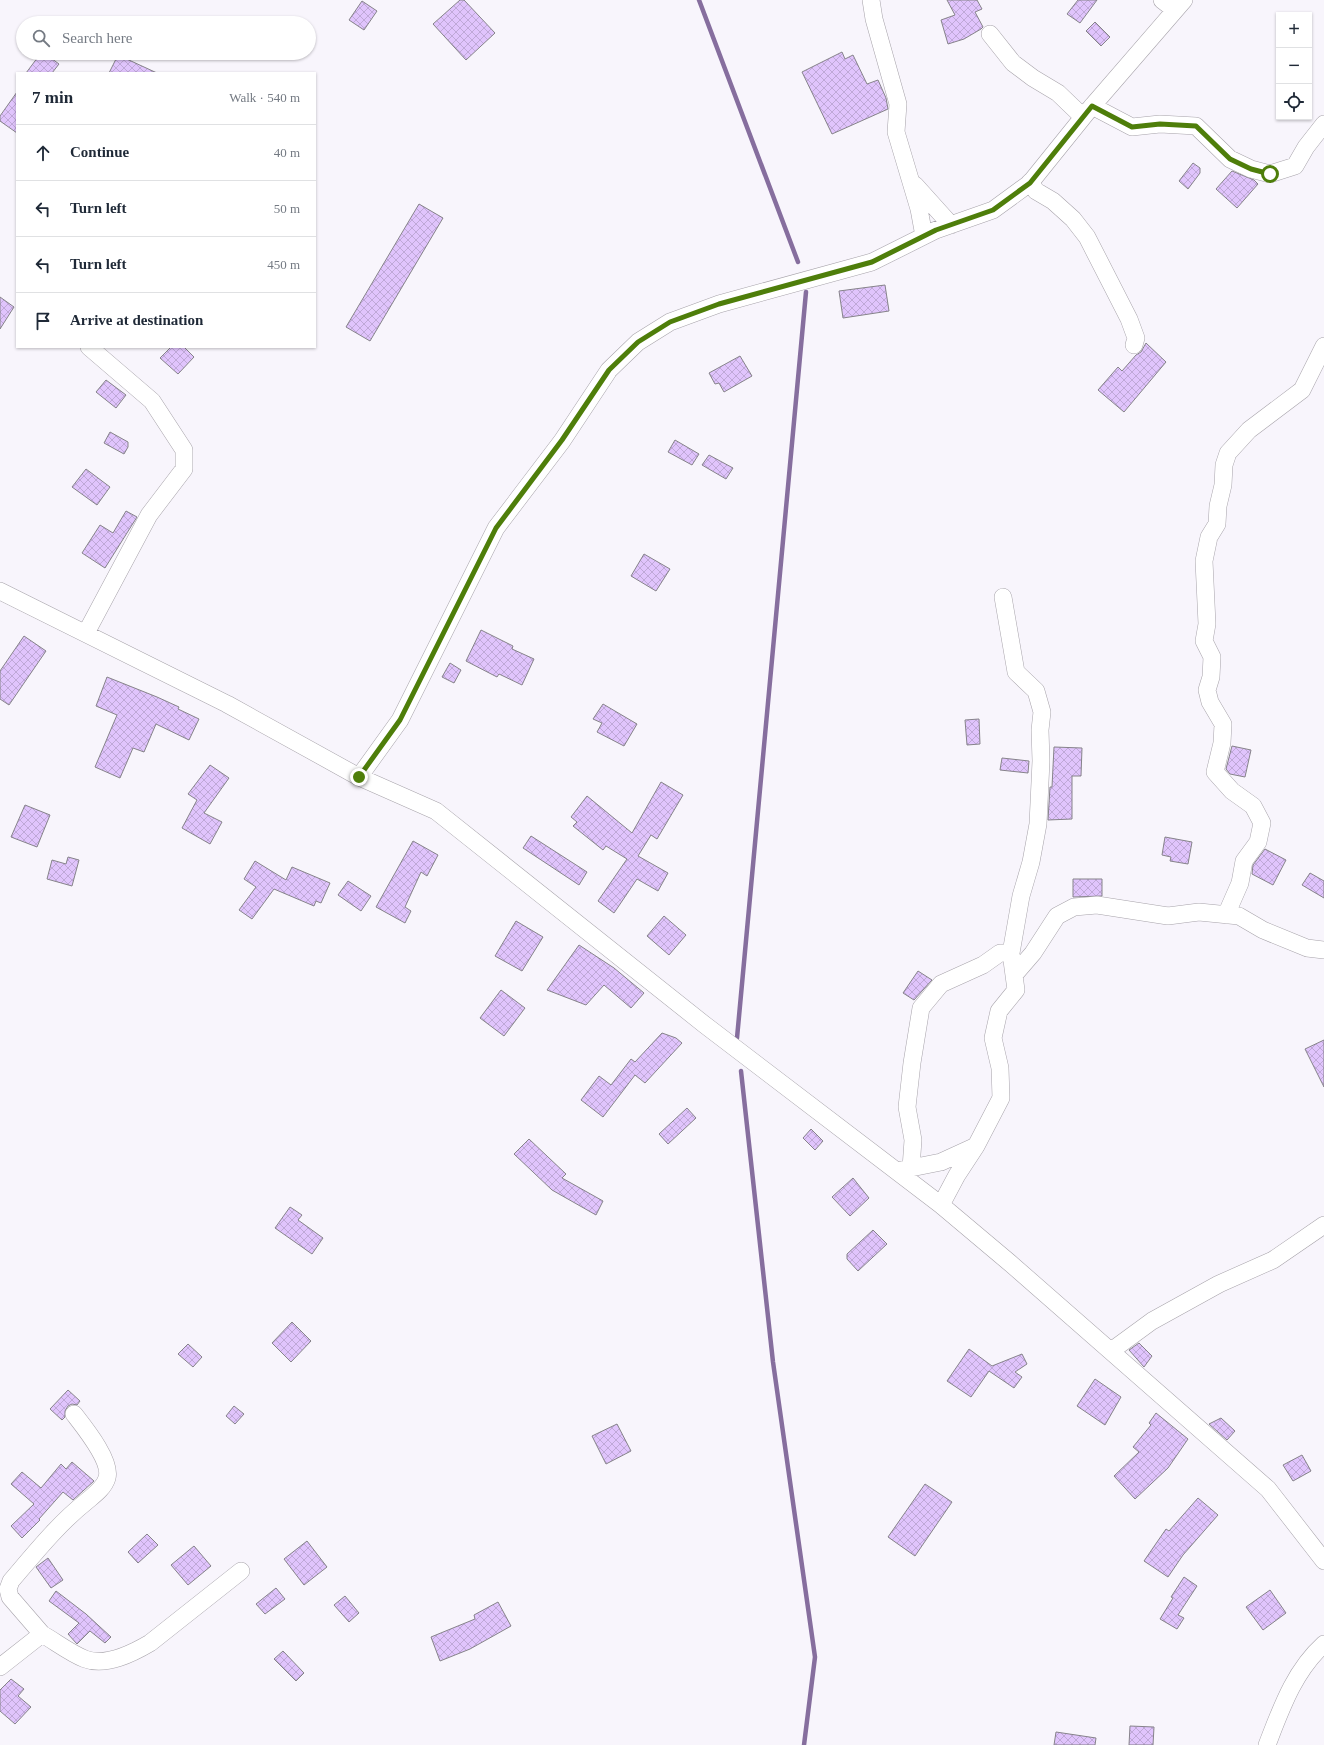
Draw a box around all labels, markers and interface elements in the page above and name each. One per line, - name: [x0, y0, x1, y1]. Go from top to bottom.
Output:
- map controls: [1276, 12, 1312, 120]
- button: +: [1276, 12, 1312, 48]
- search box: [16, 16, 316, 60]
- icon: search: [30, 27, 52, 49]
- text: Search here: [62, 30, 132, 46]
- button: −: [1276, 48, 1312, 84]
- button: locate: [1276, 84, 1312, 120]
- text: 7 min: [32, 88, 73, 107]
- text: Walk · 540 m: [229, 90, 300, 105]
- icon: ahead: [32, 142, 54, 164]
- text: Continue: [70, 144, 129, 160]
- text: 40 m: [274, 145, 300, 160]
- route start: [1261, 165, 1279, 183]
- icon: left: [32, 198, 54, 220]
- text: Turn left: [70, 200, 127, 216]
- text: 50 m: [274, 201, 300, 216]
- icon: left: [32, 254, 54, 276]
- text: Turn left: [70, 256, 127, 272]
- text: 450 m: [267, 257, 300, 272]
- icon: arrive: [32, 310, 54, 332]
- text: Arrive at destination: [70, 312, 203, 328]
- route end: [350, 768, 368, 786]

